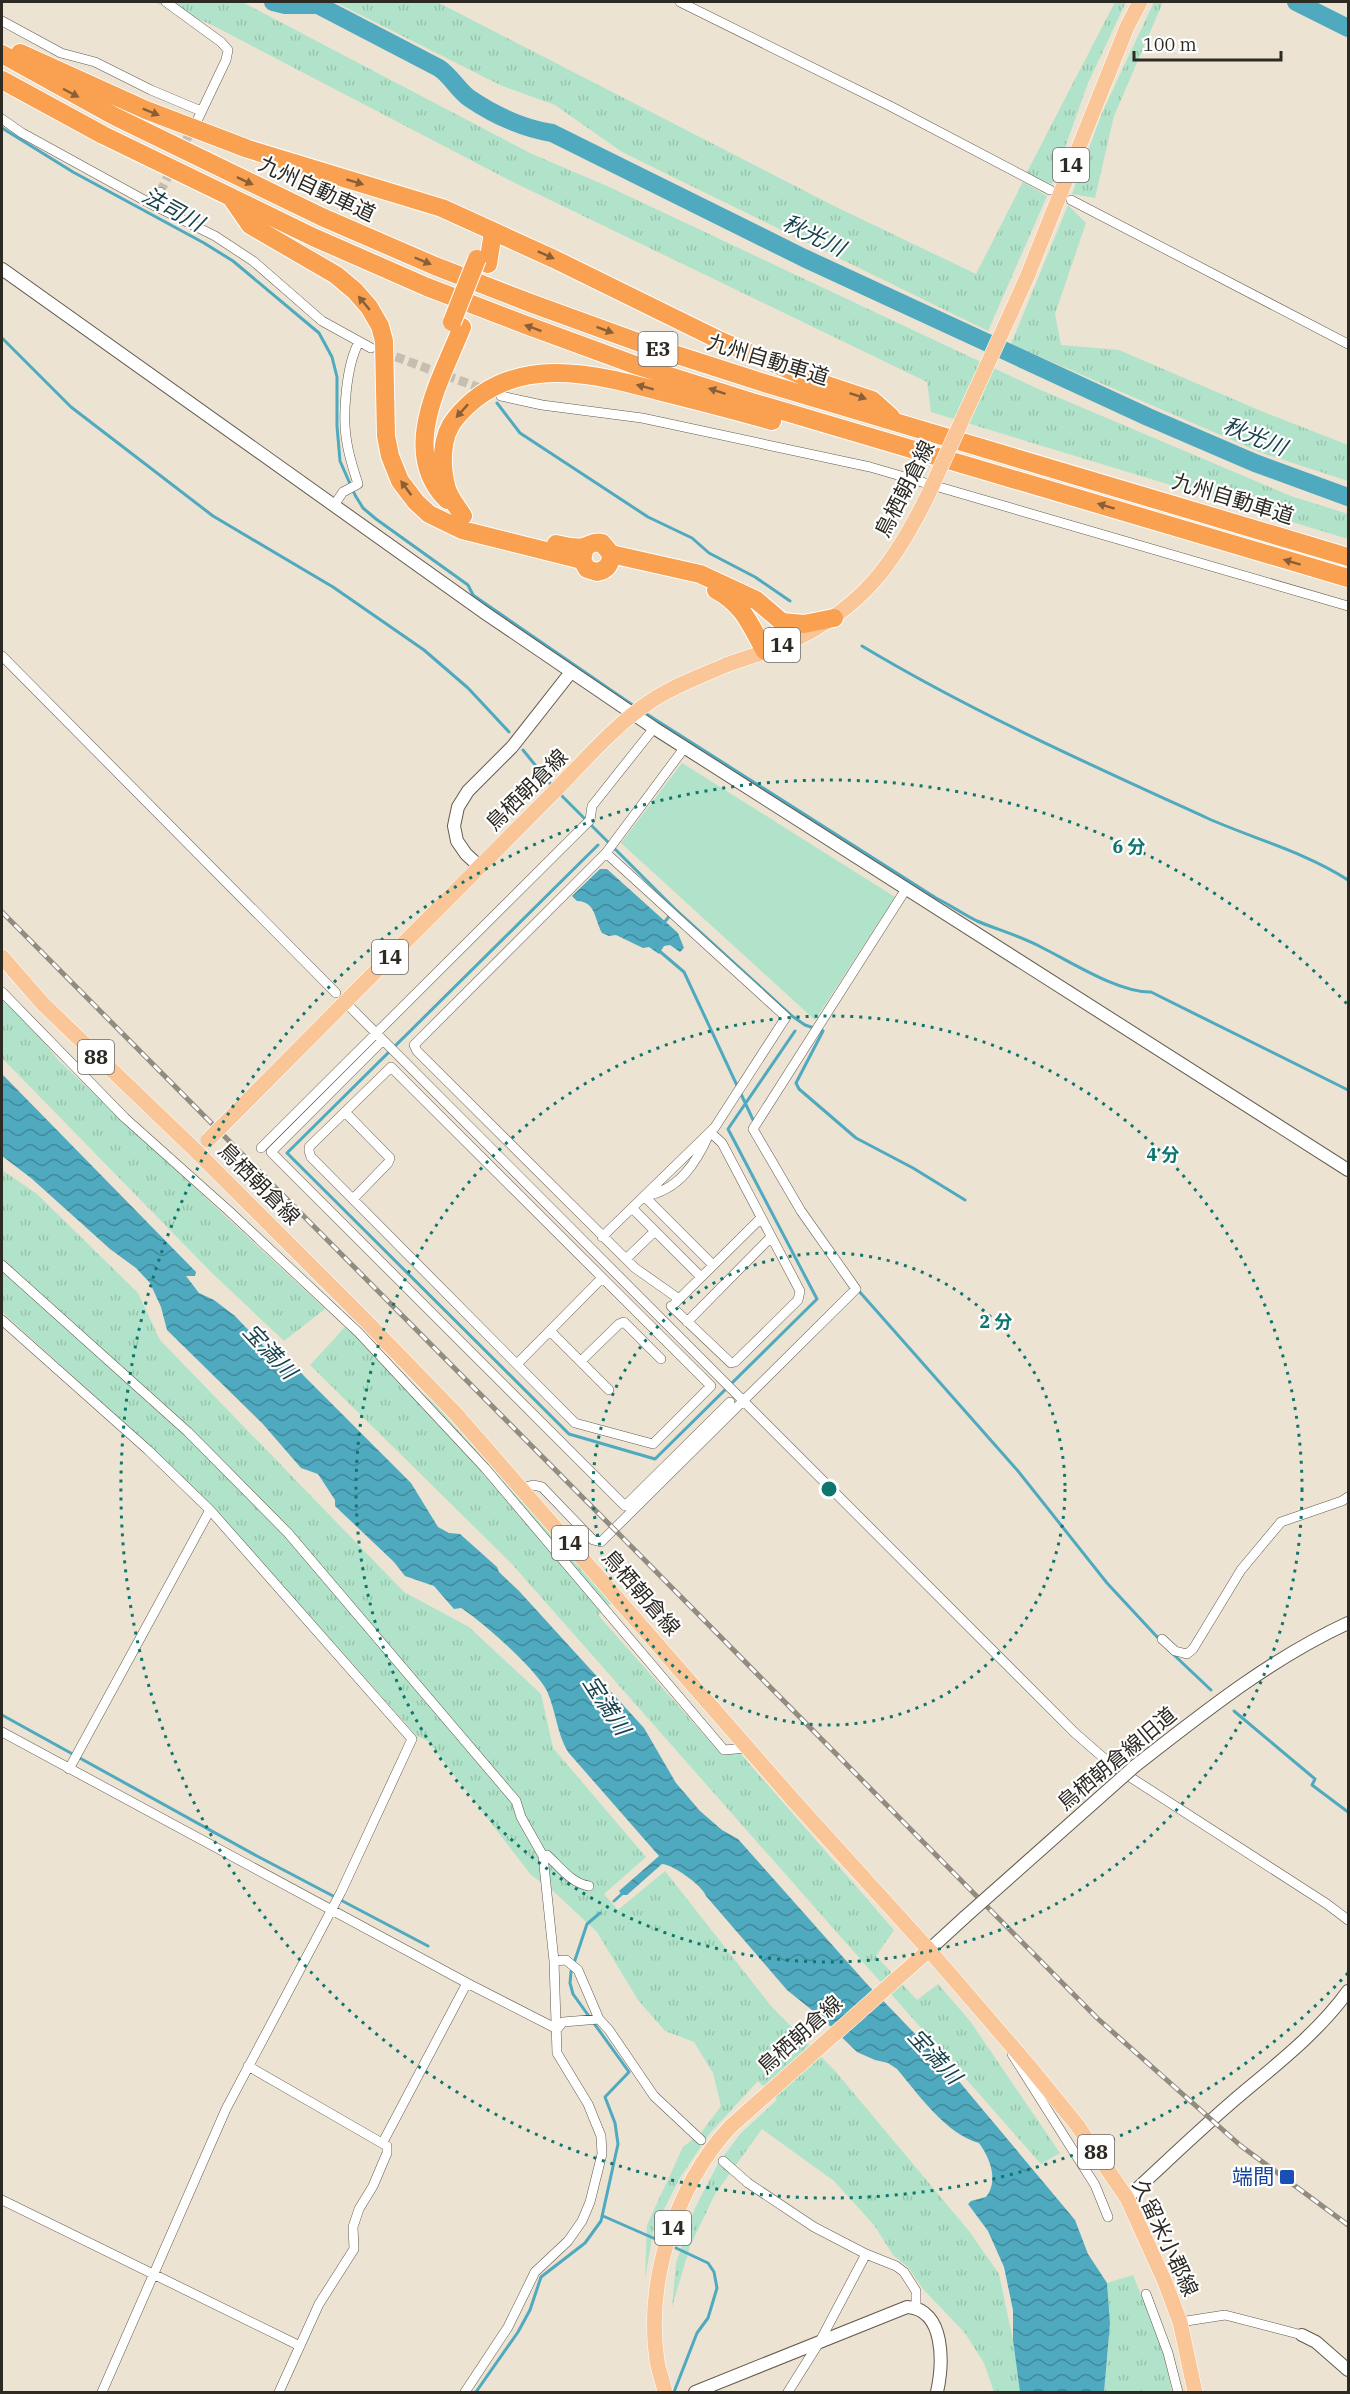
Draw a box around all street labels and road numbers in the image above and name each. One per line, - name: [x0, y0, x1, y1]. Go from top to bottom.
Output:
- road number: 14: [1053, 148, 1089, 182]
- street label: 九州自動車道: [254, 149, 380, 227]
- street label: 九州自動車道: [704, 327, 833, 391]
- road number: E3: [638, 332, 678, 366]
- street label: 鳥栖朝倉線: [868, 435, 940, 542]
- street label: 九州自動車道: [1169, 466, 1298, 530]
- road number: 14: [764, 628, 800, 662]
- street label: 鳥栖朝倉線: [479, 742, 573, 836]
- road number: 14: [372, 940, 408, 974]
- road number: 88: [78, 1040, 114, 1074]
- street label: 鳥栖朝倉線: [213, 1136, 307, 1230]
- road number: 14: [552, 1526, 588, 1560]
- street label: 鳥栖朝倉線: [597, 1544, 687, 1641]
- street label: 鳥栖朝倉線旧道: [1051, 1700, 1182, 1816]
- street label: 鳥栖朝倉線: [751, 1989, 848, 2080]
- road number: 88: [1078, 2135, 1114, 2169]
- street label: 久留米小郡線: [1127, 2175, 1205, 2301]
- road number: 14: [655, 2211, 691, 2245]

